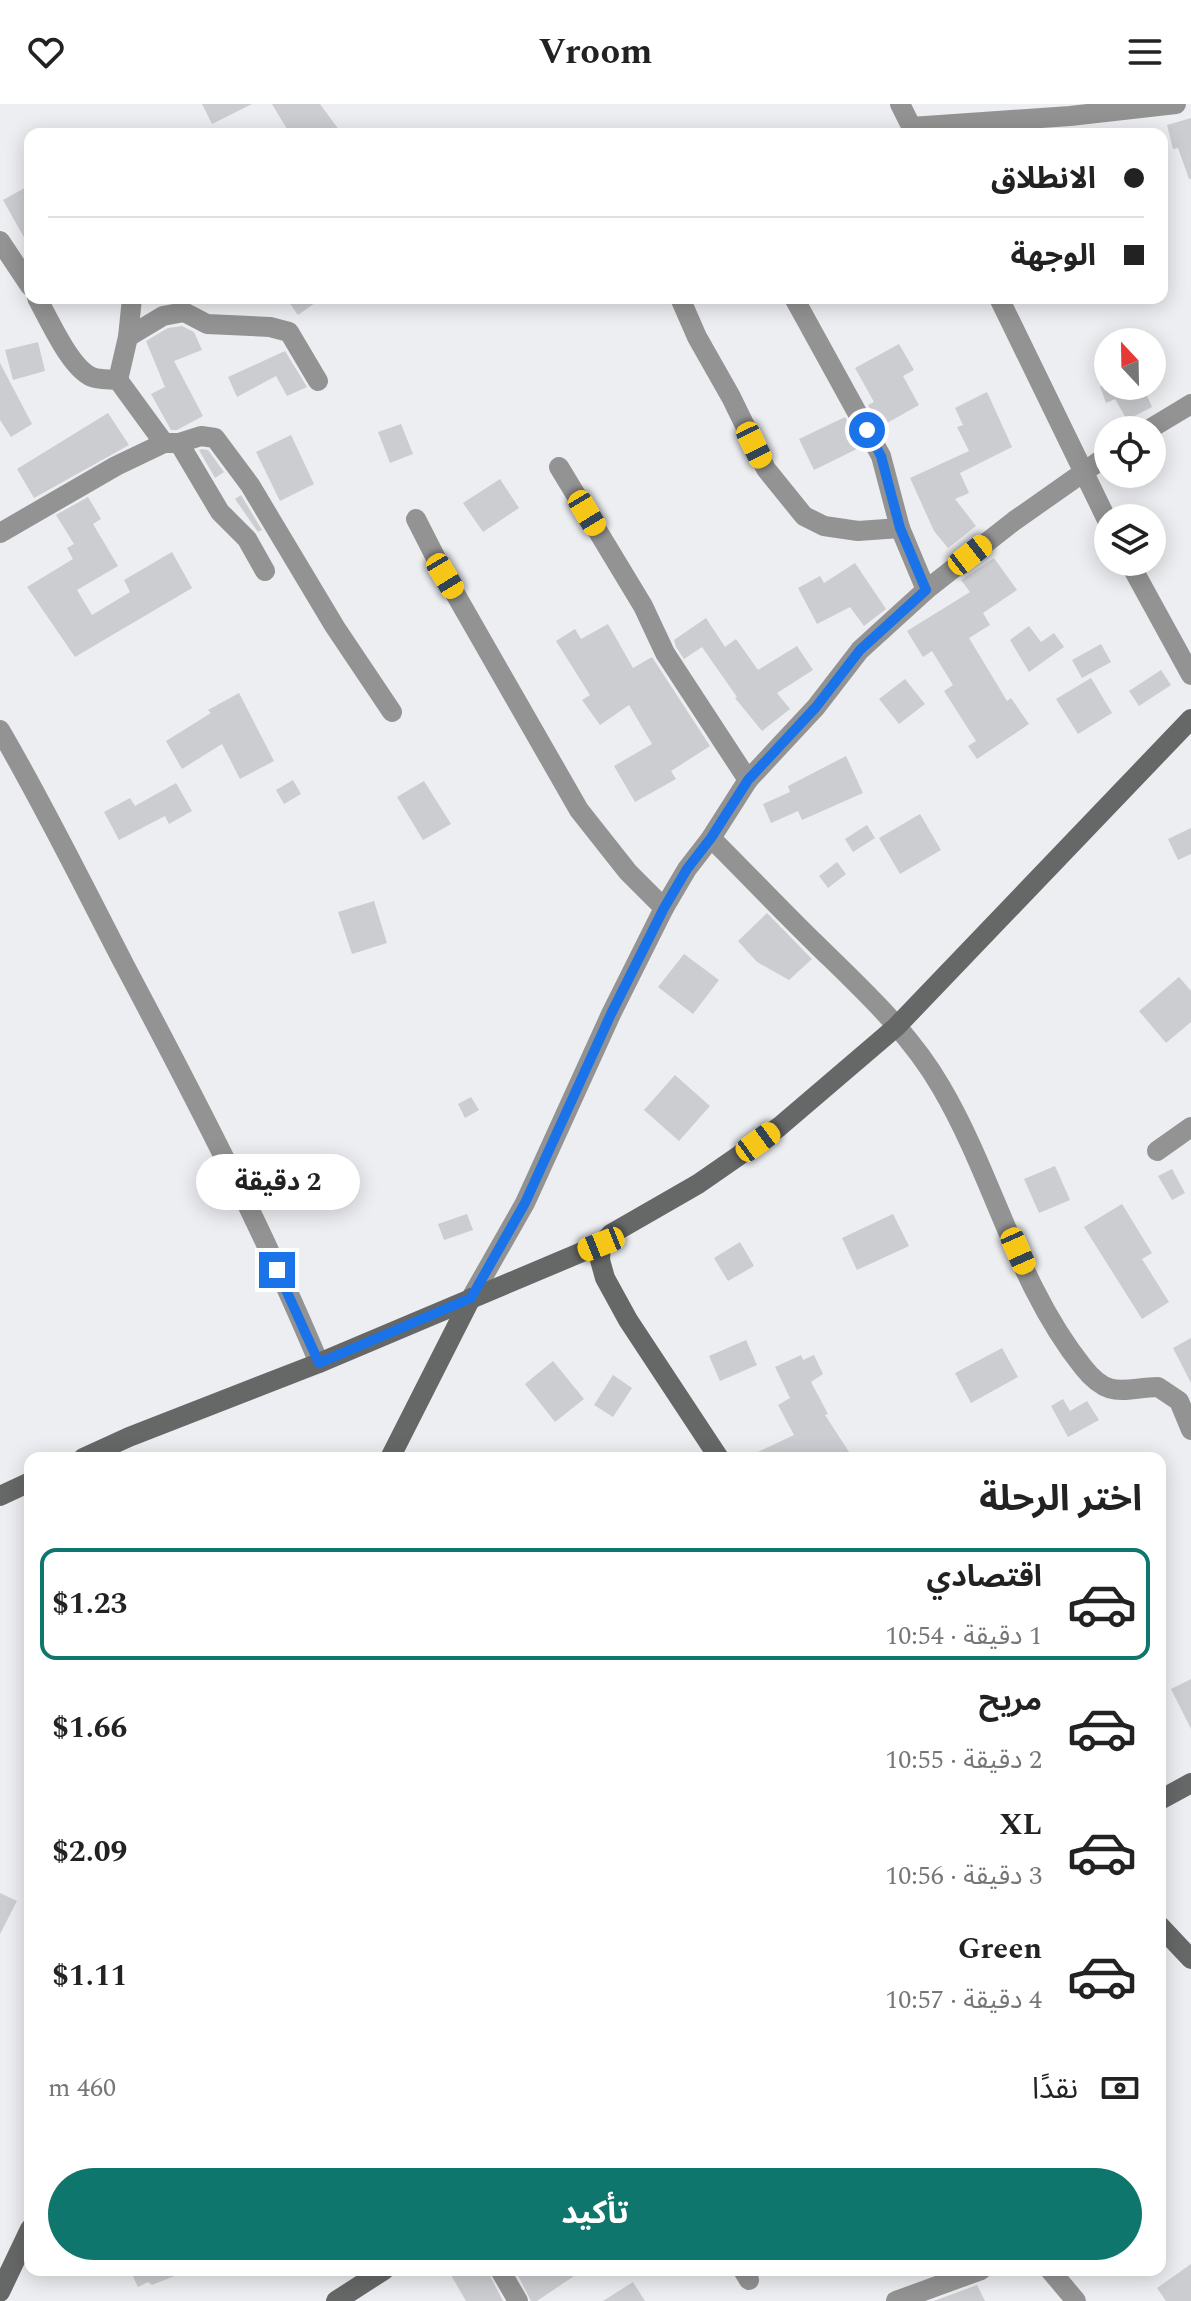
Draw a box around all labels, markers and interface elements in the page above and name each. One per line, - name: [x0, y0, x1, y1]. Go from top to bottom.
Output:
- text: Vroom: [538, 25, 653, 80]
- icon: heart: [24, 30, 68, 74]
- icon: menu: [1123, 30, 1167, 74]
- text: الانطلاق: [991, 156, 1096, 202]
- text: الوجهة: [1011, 233, 1096, 279]
- north arrow: [1094, 328, 1166, 400]
- map controls: [1094, 328, 1166, 576]
- route start: [849, 412, 885, 448]
- button: locate: [1094, 416, 1166, 488]
- car: [733, 418, 775, 472]
- car: [564, 486, 610, 540]
- button: layers: [1094, 504, 1166, 576]
- car: [944, 531, 996, 579]
- car: [422, 549, 468, 603]
- car: [732, 1118, 784, 1166]
- callout: 2 دقيقة: [195, 1154, 359, 1210]
- text: 2 دقيقة: [235, 1162, 321, 1202]
- car: [574, 1224, 628, 1264]
- car: [997, 1224, 1039, 1278]
- route end: [259, 1252, 295, 1288]
- text: اختر الرحلة: [979, 1472, 1142, 1527]
- text: اقتصادي: [927, 1554, 1042, 1600]
- icon: car: [1066, 1568, 1138, 1640]
- text: $1.23: [52, 1581, 127, 1627]
- text: 1 دقيقة · 10:54: [885, 1616, 1042, 1656]
- text: مريح: [979, 1678, 1042, 1724]
- icon: car: [1066, 1692, 1138, 1764]
- text: $1.66: [52, 1705, 127, 1751]
- text: 2 دقيقة · 10:55: [885, 1740, 1042, 1780]
- text: XL: [999, 1802, 1042, 1848]
- icon: car: [1066, 1816, 1138, 1888]
- text: $2.09: [52, 1829, 127, 1875]
- text: 3 دقيقة · 10:56: [885, 1856, 1042, 1896]
- text: Green: [958, 1926, 1042, 1972]
- icon: car: [1066, 1940, 1138, 2012]
- text: $1.11: [52, 1953, 127, 1999]
- text: 4 دقيقة · 10:57: [885, 1980, 1042, 2020]
- text: نقدًا: [1032, 2066, 1078, 2112]
- icon: cash: [1098, 2066, 1142, 2110]
- text: 460 m: [48, 2068, 116, 2108]
- button: تأكيد: [48, 2168, 1142, 2260]

